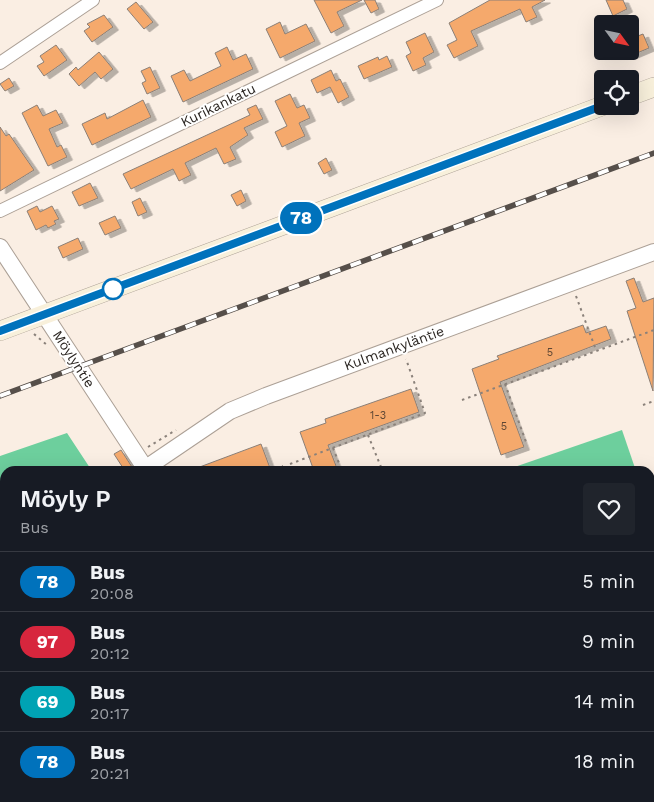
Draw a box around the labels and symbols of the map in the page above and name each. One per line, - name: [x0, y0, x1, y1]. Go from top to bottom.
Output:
- north arrow: [594, 15, 639, 60]
- street label: Kurikankatu: [178, 80, 258, 130]
- line badge: 78: [278, 202, 324, 234]
- unlabelled marker: [102, 278, 124, 300]
- street label: Kulmankyläntie: [342, 322, 446, 374]
- street label: Möylyntie: [50, 328, 98, 390]
- house number: 5: [547, 346, 553, 359]
- house number: 1-3: [370, 409, 386, 422]
- house number: 5: [501, 420, 507, 433]

